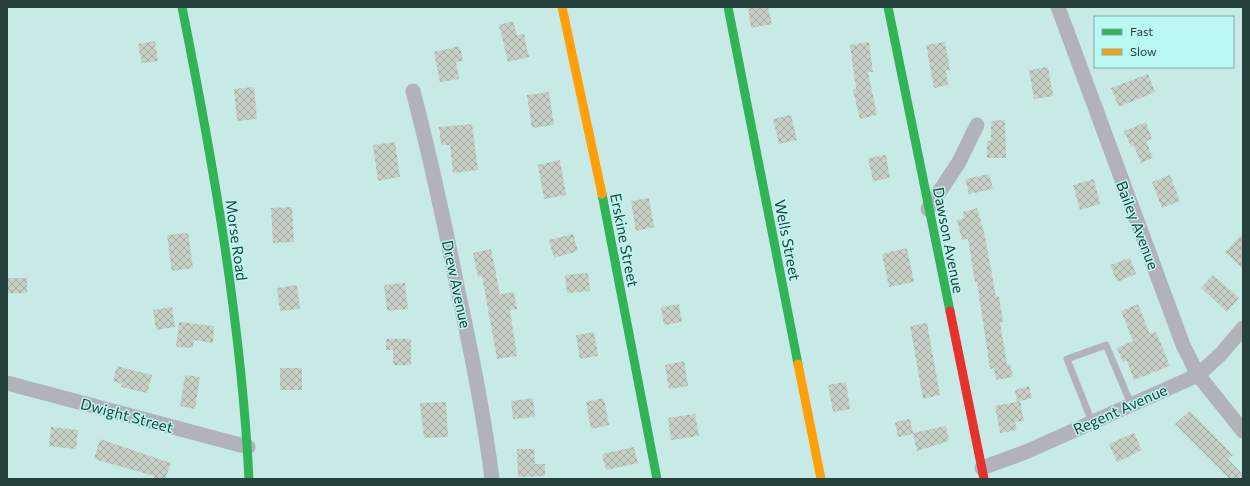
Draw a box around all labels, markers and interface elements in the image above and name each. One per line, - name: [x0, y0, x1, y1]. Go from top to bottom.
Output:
- legend: [1094, 16, 1234, 68]
- text: Fast: [1130, 24, 1153, 38]
- text: Slow: [1130, 44, 1157, 58]
- street label: Bailey Avenue: [1113, 178, 1163, 272]
- street label: Dawson Avenue: [930, 185, 968, 295]
- street label: Erskine Street: [607, 192, 643, 288]
- street label: Morse Road: [222, 198, 252, 282]
- street label: Wells Street: [771, 198, 805, 282]
- street label: Drew Avenue: [439, 238, 475, 330]
- street label: Regent Avenue: [1070, 380, 1170, 438]
- street label: Dwight Street: [79, 394, 175, 436]

